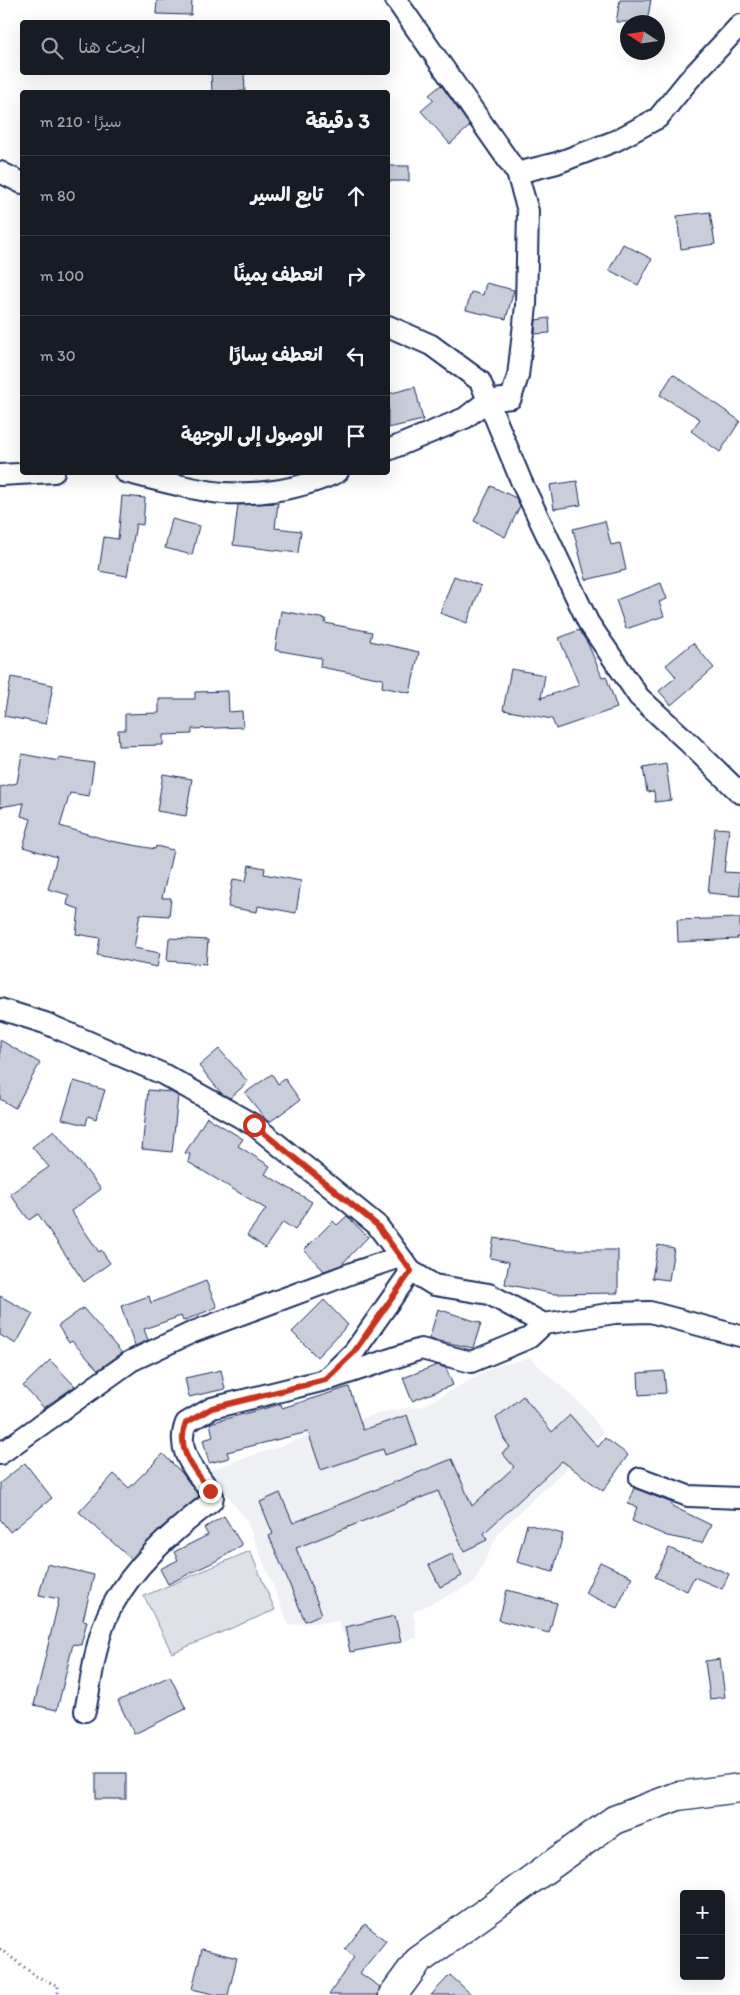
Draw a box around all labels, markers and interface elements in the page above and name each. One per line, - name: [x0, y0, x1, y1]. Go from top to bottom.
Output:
- north arrow: [620, 15, 665, 60]
- search box: [20, 20, 390, 75]
- icon: search: [38, 34, 66, 62]
- text: ابحث هنا: [78, 35, 146, 58]
- text: 3 دقيقة: [305, 108, 370, 133]
- text: سيرًا · 210 m: [40, 112, 122, 131]
- icon: ahead: [342, 182, 370, 210]
- text: تابع السير: [251, 183, 323, 206]
- text: 80 m: [40, 186, 76, 205]
- icon: right: [342, 262, 370, 290]
- text: انعطف يمينًا: [234, 263, 323, 286]
- text: 100 m: [40, 266, 84, 285]
- icon: left: [342, 342, 370, 370]
- text: انعطف يسارًا: [229, 343, 323, 366]
- text: 30 m: [40, 346, 76, 365]
- icon: arrive: [342, 422, 370, 450]
- text: الوصول إلى الوجهة: [181, 423, 323, 446]
- route start: [243, 1114, 266, 1137]
- route end: [199, 1480, 222, 1503]
- map controls: [680, 1890, 725, 1980]
- button: +: [680, 1890, 725, 1935]
- button: −: [680, 1935, 725, 1980]

